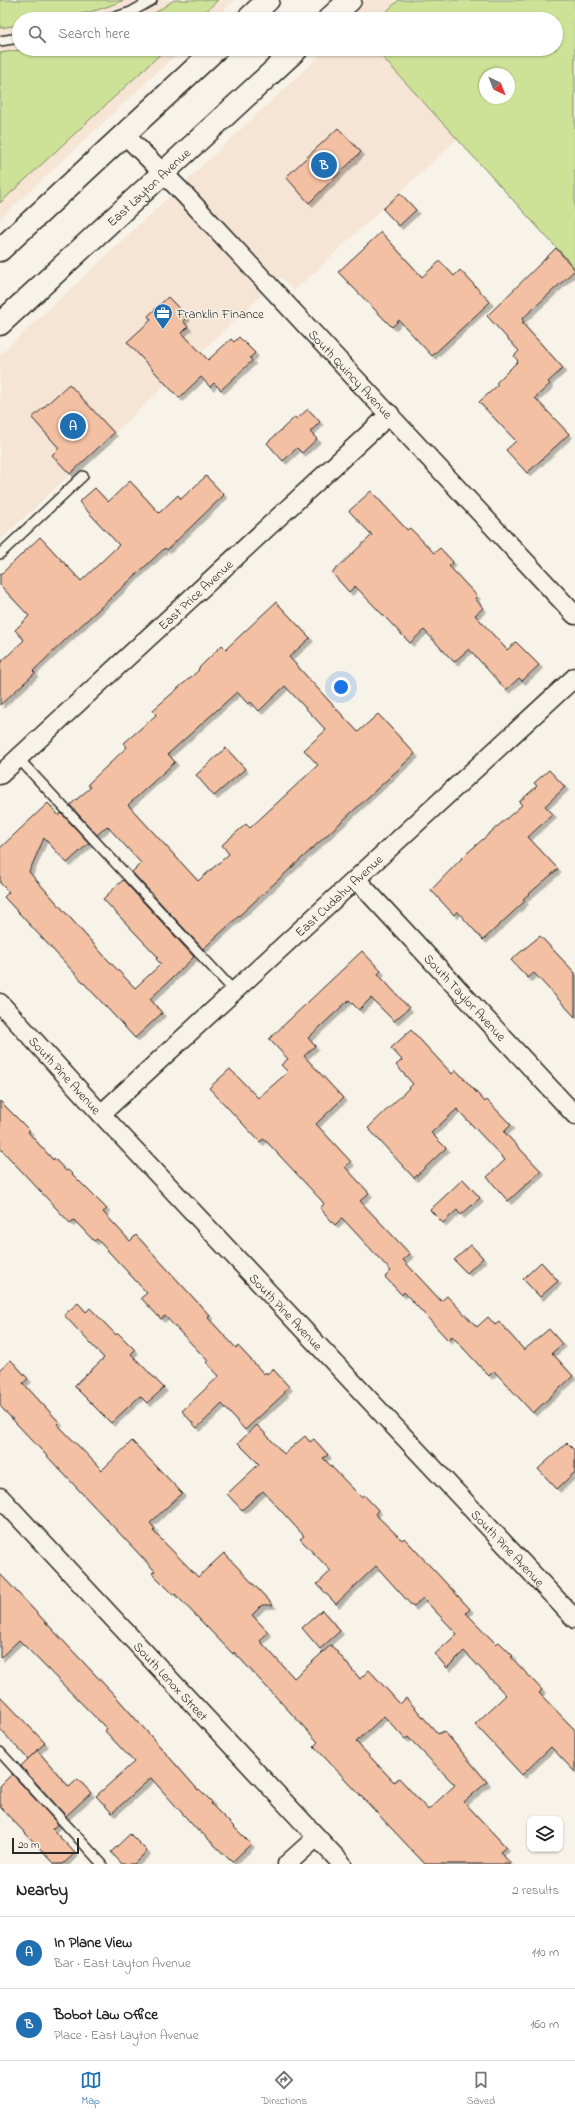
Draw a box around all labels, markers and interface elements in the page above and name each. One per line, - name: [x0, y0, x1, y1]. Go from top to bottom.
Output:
- search box: [12, 12, 563, 56]
- icon: search: [26, 23, 48, 45]
- text: Search here: [58, 23, 130, 45]
- north arrow: [479, 68, 515, 104]
- street label: East Layton Avenue: [103, 144, 195, 232]
- pin: B: [311, 150, 337, 180]
- office icon: Franklin Finance: [152, 302, 174, 330]
- place label: Franklin Finance: [176, 305, 264, 324]
- street label: South Quincy Avenue: [303, 326, 396, 424]
- pin: A: [60, 411, 86, 441]
- street label: East Price Avenue: [155, 556, 238, 635]
- your location: [331, 677, 351, 697]
- street label: East Cudahy Avenue: [291, 851, 388, 942]
- street label: South Taylor Avenue: [419, 950, 510, 1046]
- street label: South Pine Avenue: [24, 1032, 105, 1119]
- street label: South Pine Avenue: [244, 1270, 327, 1356]
- street label: South Pine Avenue: [466, 1506, 548, 1592]
- street label: South Lenox Street: [128, 1638, 212, 1726]
- map controls: [527, 1816, 563, 1852]
- button: layers: [527, 1816, 563, 1852]
- scale bar: [12, 1836, 79, 1855]
- text: 20 m: [18, 1837, 40, 1853]
- text: Nearby: [16, 1878, 68, 1903]
- text: 2 results: [512, 1881, 559, 1900]
- text: In Plane View: [54, 1932, 132, 1954]
- text: A: [25, 1943, 33, 1962]
- text: 110 m: [532, 1943, 559, 1962]
- text: Bar · East Layton Avenue: [54, 1954, 191, 1973]
- text: Bobot Law Office: [54, 2004, 158, 2026]
- text: B: [25, 2015, 33, 2034]
- text: 160 m: [530, 2015, 559, 2034]
- text: Place · East Layton Avenue: [54, 2026, 199, 2045]
- tab: Map: [80, 2069, 102, 2109]
- tab: Directions: [261, 2069, 307, 2109]
- tab: Saved: [467, 2069, 495, 2109]

